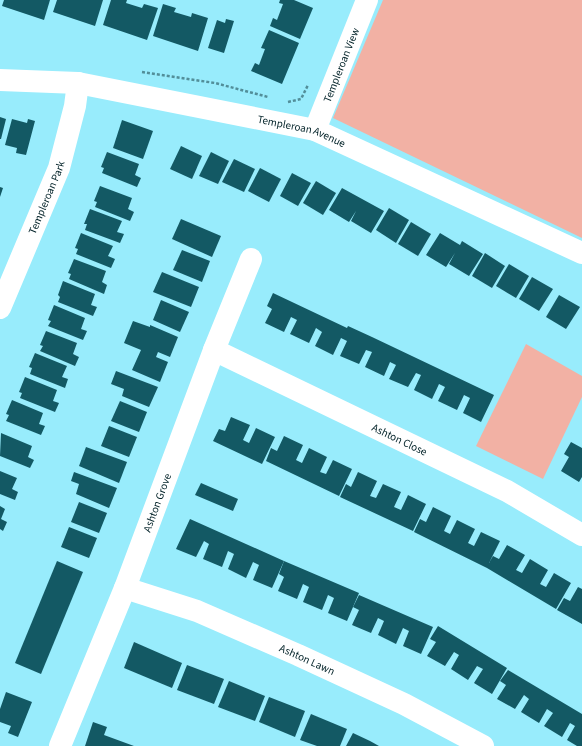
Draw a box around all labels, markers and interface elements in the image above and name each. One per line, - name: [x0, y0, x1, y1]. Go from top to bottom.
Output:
- street label: Templeroan View: [319, 25, 363, 105]
- street label: Templeroan Avenue: [256, 111, 349, 151]
- street label: Templeroan Park: [25, 159, 68, 236]
- street label: Ashton Close: [369, 420, 430, 459]
- street label: Ashton Grove: [139, 471, 175, 534]
- street label: Ashton Lawn: [277, 640, 337, 679]

